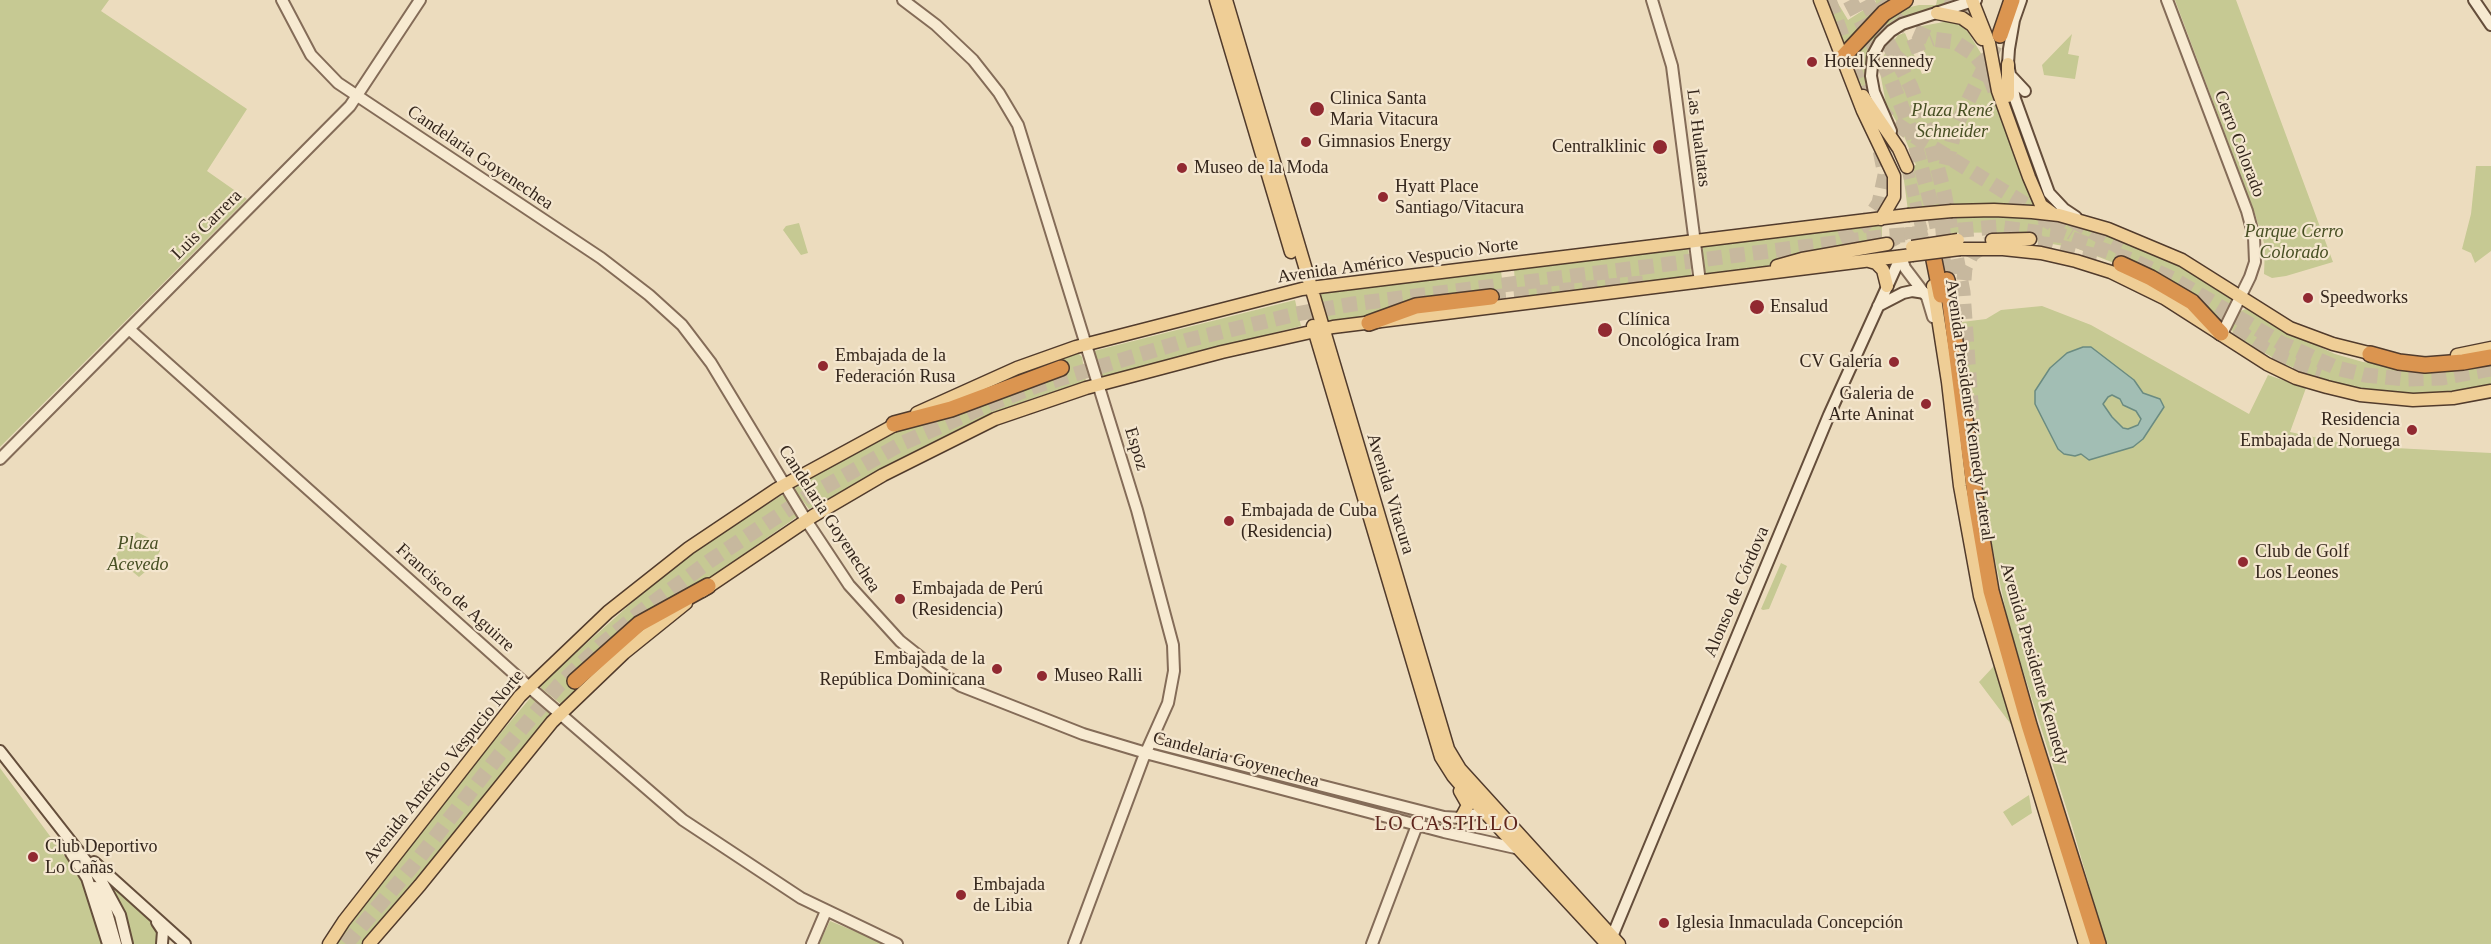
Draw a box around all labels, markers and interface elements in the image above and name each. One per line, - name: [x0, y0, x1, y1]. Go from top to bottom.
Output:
- place label: Hotel Kennedy: [1824, 51, 1933, 73]
- marker: Hotel Kennedy: [1805, 55, 1819, 69]
- place label: Clinica Santa Maria Vitacura: [1330, 88, 1438, 130]
- street label: Las Hualtatas: [1681, 88, 1715, 188]
- street label: Cerro Colorado: [2209, 88, 2269, 200]
- marker: Clinica Santa Maria Vitacura: [1308, 100, 1326, 118]
- park label: Plaza René Schneider: [1911, 100, 1993, 142]
- street label: Candelaria Goyenechea: [403, 101, 557, 215]
- place label: Gimnasios Energy: [1318, 131, 1451, 153]
- marker: Gimnasios Energy: [1299, 135, 1313, 149]
- place label: Centralklinic: [1552, 136, 1646, 158]
- marker: Centralklinic: [1651, 138, 1669, 156]
- place label: Museo de la Moda: [1194, 157, 1328, 179]
- marker: Museo de la Moda: [1175, 161, 1189, 175]
- place label: Hyatt Place Santiago/Vitacura: [1395, 176, 1524, 219]
- street label: Luis Carrera: [167, 185, 247, 265]
- marker: Hyatt Place Santiago/Vitacura: [1376, 190, 1390, 204]
- park label: Parque Cerro Colorado: [2244, 221, 2344, 264]
- street label: Avenida Américo Vespucio Norte: [1276, 233, 1520, 289]
- street label: Avenida Presidente Kennedy Lateral: [1940, 278, 1998, 542]
- place label: Speedworks: [2320, 287, 2408, 309]
- marker: Speedworks: [2301, 291, 2315, 305]
- place label: Ensalud: [1770, 296, 1828, 318]
- marker: Ensalud: [1748, 298, 1766, 316]
- place label: Clínica Oncológica Iram: [1618, 309, 1739, 352]
- marker: Clínica Oncológica Iram: [1596, 321, 1614, 339]
- place label: Embajada de la Federación Rusa: [835, 345, 955, 388]
- place label: CV Galería: [1800, 351, 1882, 373]
- marker: CV Galería: [1887, 355, 1901, 369]
- marker: Embajada de la Federación Rusa: [816, 359, 830, 373]
- place label: Galeria de Arte Aninat: [1829, 383, 1914, 426]
- marker: Galeria de Arte Aninat: [1919, 397, 1933, 411]
- place label: Residencia Embajada de Noruega: [2240, 409, 2400, 452]
- marker: Residencia Embajada de Noruega: [2405, 423, 2419, 437]
- street label: Espoz: [1119, 425, 1153, 473]
- street label: Avenida Vitacura: [1361, 431, 1419, 557]
- street label: Candelaria Goyenechea: [773, 441, 885, 597]
- place label: Embajada de Cuba (Residencia): [1241, 500, 1377, 542]
- marker: Embajada de Cuba (Residencia): [1222, 514, 1236, 528]
- street label: Alonso de Córdova: [1700, 523, 1774, 661]
- park label: Plaza Acevedo: [108, 533, 168, 576]
- street label: Francisco de Aguirre: [391, 539, 519, 657]
- place label: Club de Golf Los Leones: [2255, 541, 2349, 584]
- marker: Club de Golf Los Leones: [2236, 555, 2250, 569]
- street label: Avenida Presidente Kennedy: [1995, 561, 2073, 767]
- place label: Embajada de Perú (Residencia): [912, 578, 1043, 620]
- marker: Embajada de Perú (Residencia): [893, 592, 907, 606]
- place label: Embajada de la República Dominicana: [820, 648, 985, 690]
- marker: Embajada de la República Dominicana: [990, 662, 1004, 676]
- place label: Museo Ralli: [1054, 665, 1142, 687]
- street label: Avenida Américo Vespucio Norte: [359, 666, 529, 868]
- marker: Museo Ralli: [1035, 669, 1049, 683]
- street label: Candelaria Goyenechea: [1150, 727, 1322, 793]
- district label: LO CASTILLO: [1375, 813, 1519, 837]
- place label: Club Deportivo Lo Cañas: [45, 836, 157, 878]
- marker: Club Deportivo Lo Cañas: [26, 850, 40, 864]
- place label: Embajada de Libia: [973, 874, 1045, 916]
- marker: Embajada de Libia: [954, 888, 968, 902]
- place label: Iglesia Inmaculada Concepción: [1676, 912, 1903, 934]
- marker: Iglesia Inmaculada Concepción: [1657, 916, 1671, 930]

